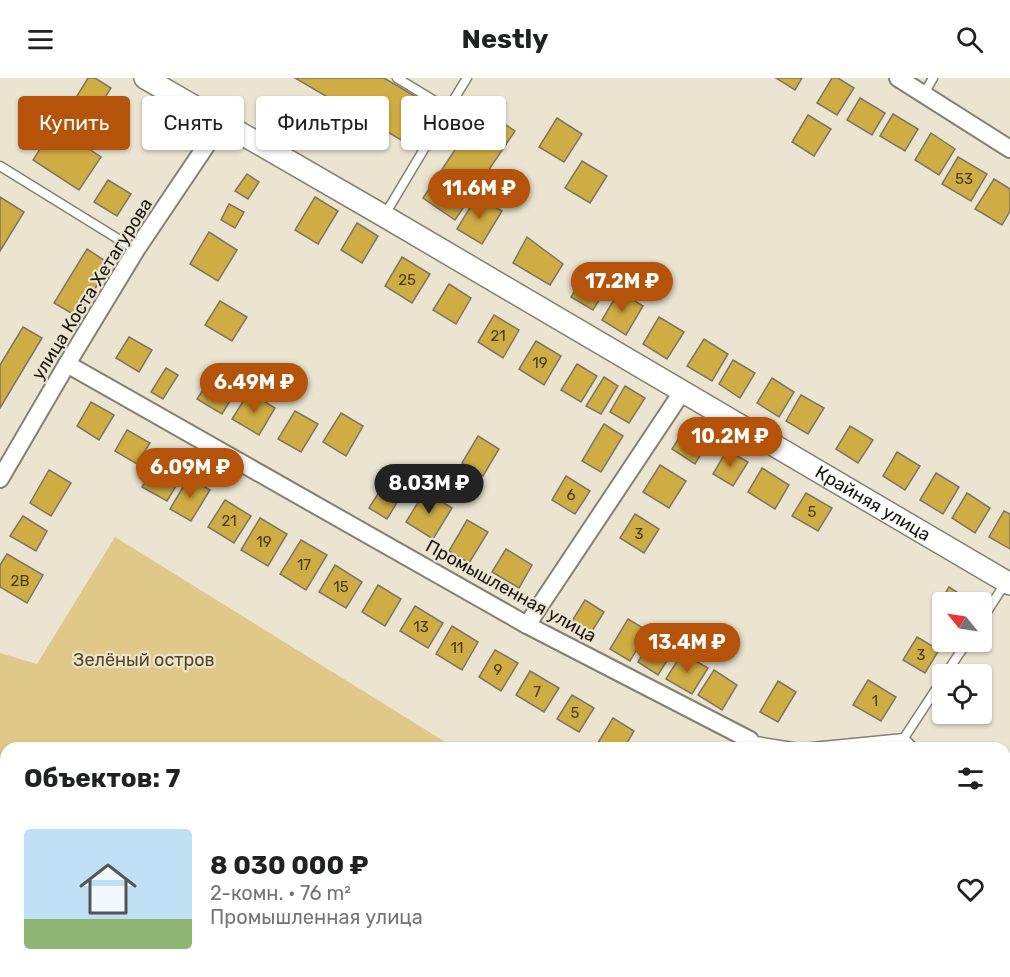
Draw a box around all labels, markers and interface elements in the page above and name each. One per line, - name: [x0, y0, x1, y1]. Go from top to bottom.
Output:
- icon: menu: [24, 23, 57, 56]
- text: Nestly: [462, 23, 548, 55]
- icon: search: [953, 23, 986, 56]
- chip: Купить: [18, 96, 130, 150]
- chip: Снять: [142, 96, 244, 150]
- chip: Фильтры: [256, 96, 389, 150]
- chip: Новое: [401, 96, 506, 150]
- pin: 11.6M ₽: [424, 169, 534, 220]
- house number: 53: [955, 170, 973, 188]
- text: 11.6M ₽: [442, 176, 516, 200]
- street label: улица Коста Хетагурова: [27, 194, 157, 384]
- pin: 17.2M ₽: [567, 262, 677, 313]
- text: 17.2M ₽: [585, 269, 659, 293]
- house number: 25: [398, 271, 416, 289]
- house number: 21: [490, 327, 506, 345]
- house number: 19: [532, 354, 548, 372]
- pin: 6.49M ₽: [199, 363, 309, 414]
- text: 6.49M ₽: [214, 370, 294, 394]
- pin: 10.2M ₽: [675, 417, 785, 468]
- text: 10.2M ₽: [691, 424, 769, 448]
- pin: 6.09M ₽: [135, 448, 245, 499]
- text: 6.09M ₽: [150, 455, 230, 479]
- street label: Крайняя улица: [811, 461, 934, 546]
- pin: 8.03M ₽: [374, 464, 484, 515]
- text: 8.03M ₽: [388, 471, 470, 495]
- house number: 6: [566, 486, 576, 504]
- house number: 5: [808, 503, 817, 521]
- house number: 21: [221, 512, 237, 530]
- house number: 3: [634, 525, 644, 543]
- house number: 19: [256, 533, 272, 551]
- street label: Промышленная улица: [422, 535, 600, 647]
- house number: 17: [297, 556, 311, 574]
- house number: 2В: [11, 572, 29, 590]
- house number: 15: [333, 578, 349, 596]
- north arrow: [932, 592, 992, 652]
- map controls: [932, 592, 992, 724]
- house number: 13: [413, 618, 429, 636]
- pin: 13.4M ₽: [632, 623, 742, 674]
- text: 13.4M ₽: [648, 630, 726, 654]
- house number: 11: [451, 639, 463, 657]
- house number: 3: [916, 646, 926, 664]
- park label: Зелёный остров: [73, 649, 215, 671]
- house number: 9: [494, 661, 503, 679]
- button: locate: [932, 664, 992, 724]
- house number: 7: [533, 683, 541, 701]
- house number: 1: [872, 692, 878, 710]
- house number: 5: [571, 704, 580, 722]
- icon: filters: [954, 762, 987, 795]
- text: Объектов: 7: [24, 763, 180, 794]
- text: 8 030 000 ₽: [210, 850, 369, 881]
- icon: home: [72, 853, 144, 925]
- icon: heart: [954, 873, 987, 906]
- text: 2-комн. · 76 m²: [210, 881, 351, 905]
- text: Промышленная улица: [210, 905, 423, 929]

